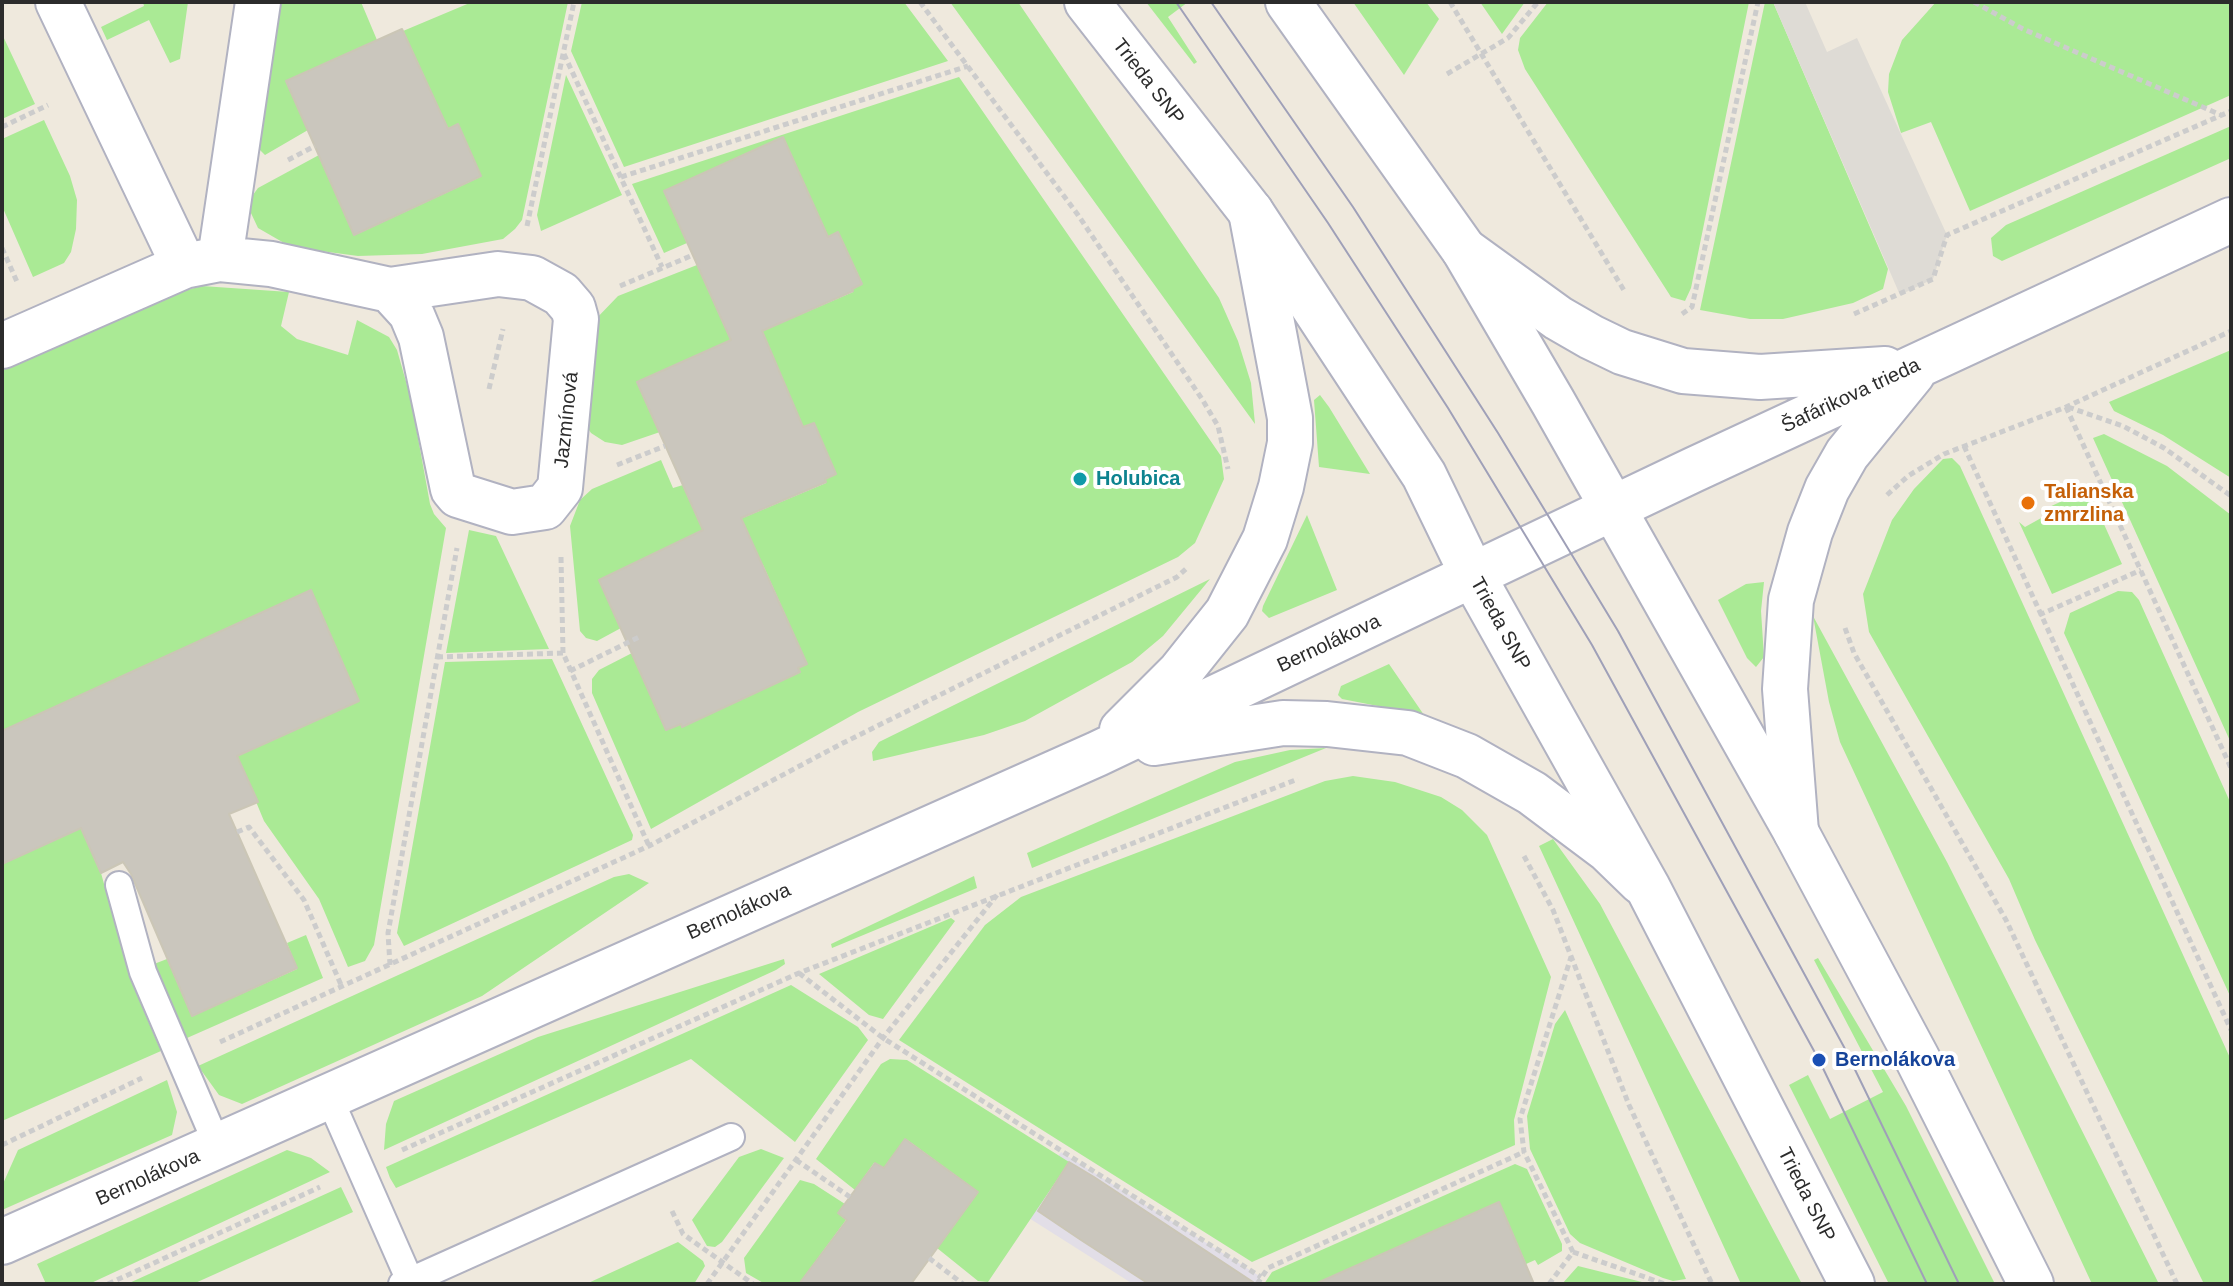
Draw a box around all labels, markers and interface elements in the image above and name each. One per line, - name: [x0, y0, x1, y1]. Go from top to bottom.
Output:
- street label: Trieda SNP: [1107, 34, 1189, 130]
- street label: Šafárikova trieda: [1778, 353, 1924, 439]
- street label: Jazmínová: [550, 371, 584, 469]
- place label: Holubica: [1096, 467, 1180, 491]
- marker: Holubica: [1071, 470, 1089, 488]
- place label: Talianska zmrzlina: [2044, 480, 2134, 527]
- marker: Talianska zmrzlina: [2019, 494, 2037, 512]
- street label: Trieda SNP: [1465, 573, 1535, 675]
- street label: Bernolákova: [1274, 610, 1384, 678]
- street label: Bernolákova: [683, 878, 795, 946]
- place label: Bernolákova: [1835, 1048, 1955, 1072]
- marker: Bernolákova: [1810, 1051, 1828, 1069]
- street label: Bernolákova: [92, 1144, 204, 1212]
- street label: Trieda SNP: [1772, 1144, 1840, 1246]

